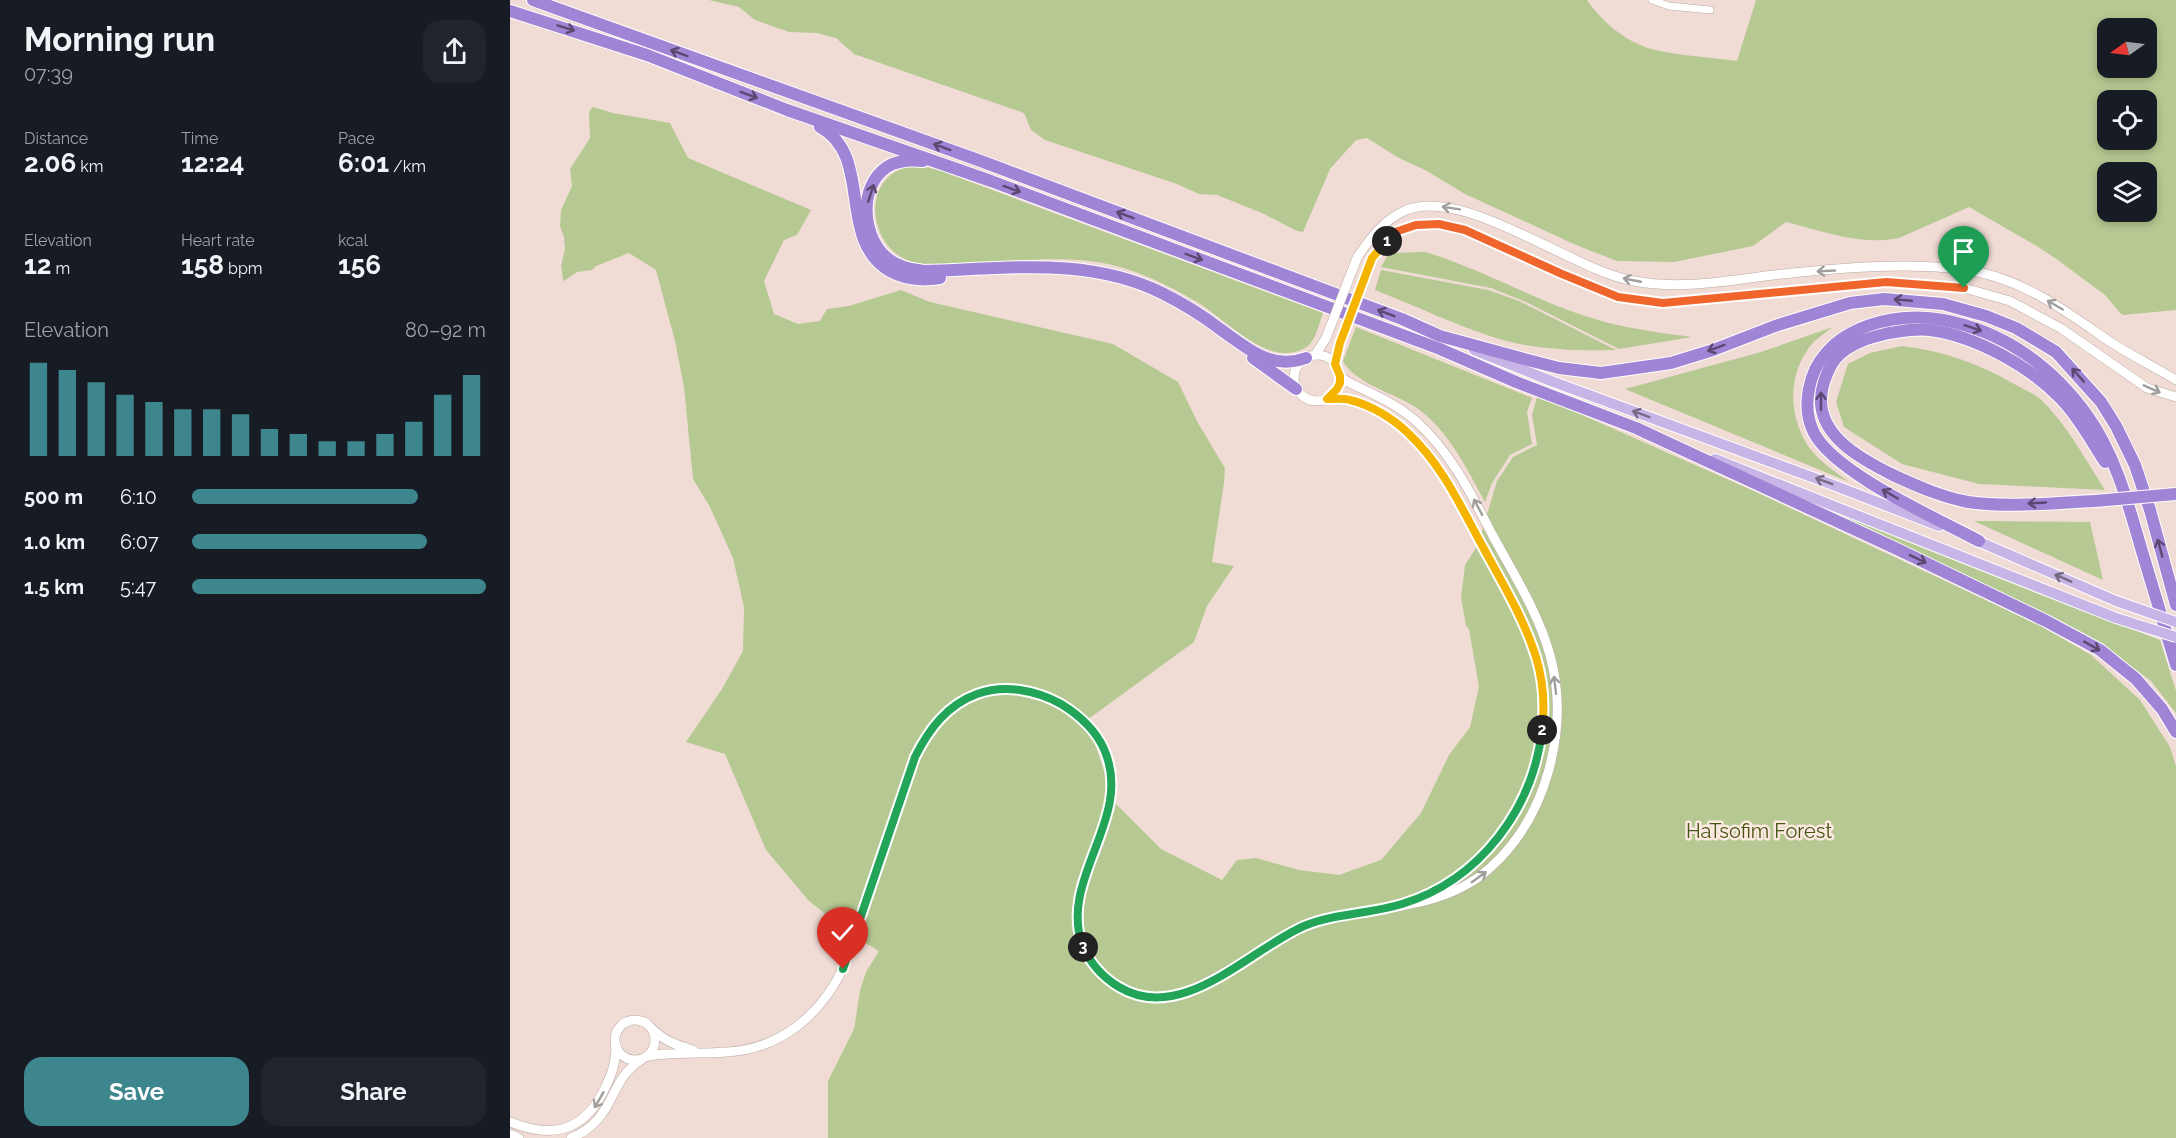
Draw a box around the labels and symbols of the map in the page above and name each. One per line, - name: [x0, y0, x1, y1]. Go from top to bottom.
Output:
- north arrow: [2097, 18, 2157, 78]
- one-way arrow: [556, 23, 575, 34]
- one-way arrow: [670, 47, 689, 58]
- one-way arrow: [739, 90, 758, 101]
- one-way arrow: [933, 141, 952, 152]
- one-way arrow: [866, 184, 877, 203]
- one-way arrow: [1002, 184, 1021, 195]
- one-way arrow: [1442, 203, 1461, 214]
- one-way arrow: [1116, 209, 1135, 220]
- pin: 1: [1372, 226, 1402, 256]
- pin: [1938, 226, 1989, 288]
- one-way arrow: [1185, 252, 1203, 263]
- one-way arrow: [1816, 265, 1836, 276]
- one-way arrow: [1622, 274, 1642, 285]
- one-way arrow: [1894, 294, 1914, 305]
- one-way arrow: [2047, 298, 2064, 310]
- one-way arrow: [1377, 307, 1396, 318]
- one-way arrow: [1963, 324, 1982, 335]
- one-way arrow: [1707, 344, 1726, 355]
- one-way arrow: [2070, 367, 2085, 382]
- one-way arrow: [2142, 384, 2160, 395]
- one-way arrow: [1815, 392, 1827, 412]
- one-way arrow: [1632, 407, 1650, 418]
- one-way arrow: [1815, 475, 1833, 486]
- one-way arrow: [1882, 487, 1899, 499]
- one-way arrow: [2027, 498, 2047, 509]
- one-way arrow: [1472, 499, 1483, 517]
- one-way arrow: [2154, 539, 2166, 558]
- one-way arrow: [1908, 554, 1926, 566]
- one-way arrow: [2054, 572, 2072, 583]
- one-way arrow: [2083, 640, 2100, 652]
- one-way arrow: [1550, 675, 1561, 695]
- pin: 2: [1527, 715, 1557, 745]
- park label: HaTsofim Forest: [1686, 819, 1832, 843]
- one-way arrow: [1470, 871, 1486, 883]
- pin: [817, 907, 868, 969]
- pin: 3: [1068, 932, 1098, 962]
- one-way arrow: [593, 1091, 605, 1108]

